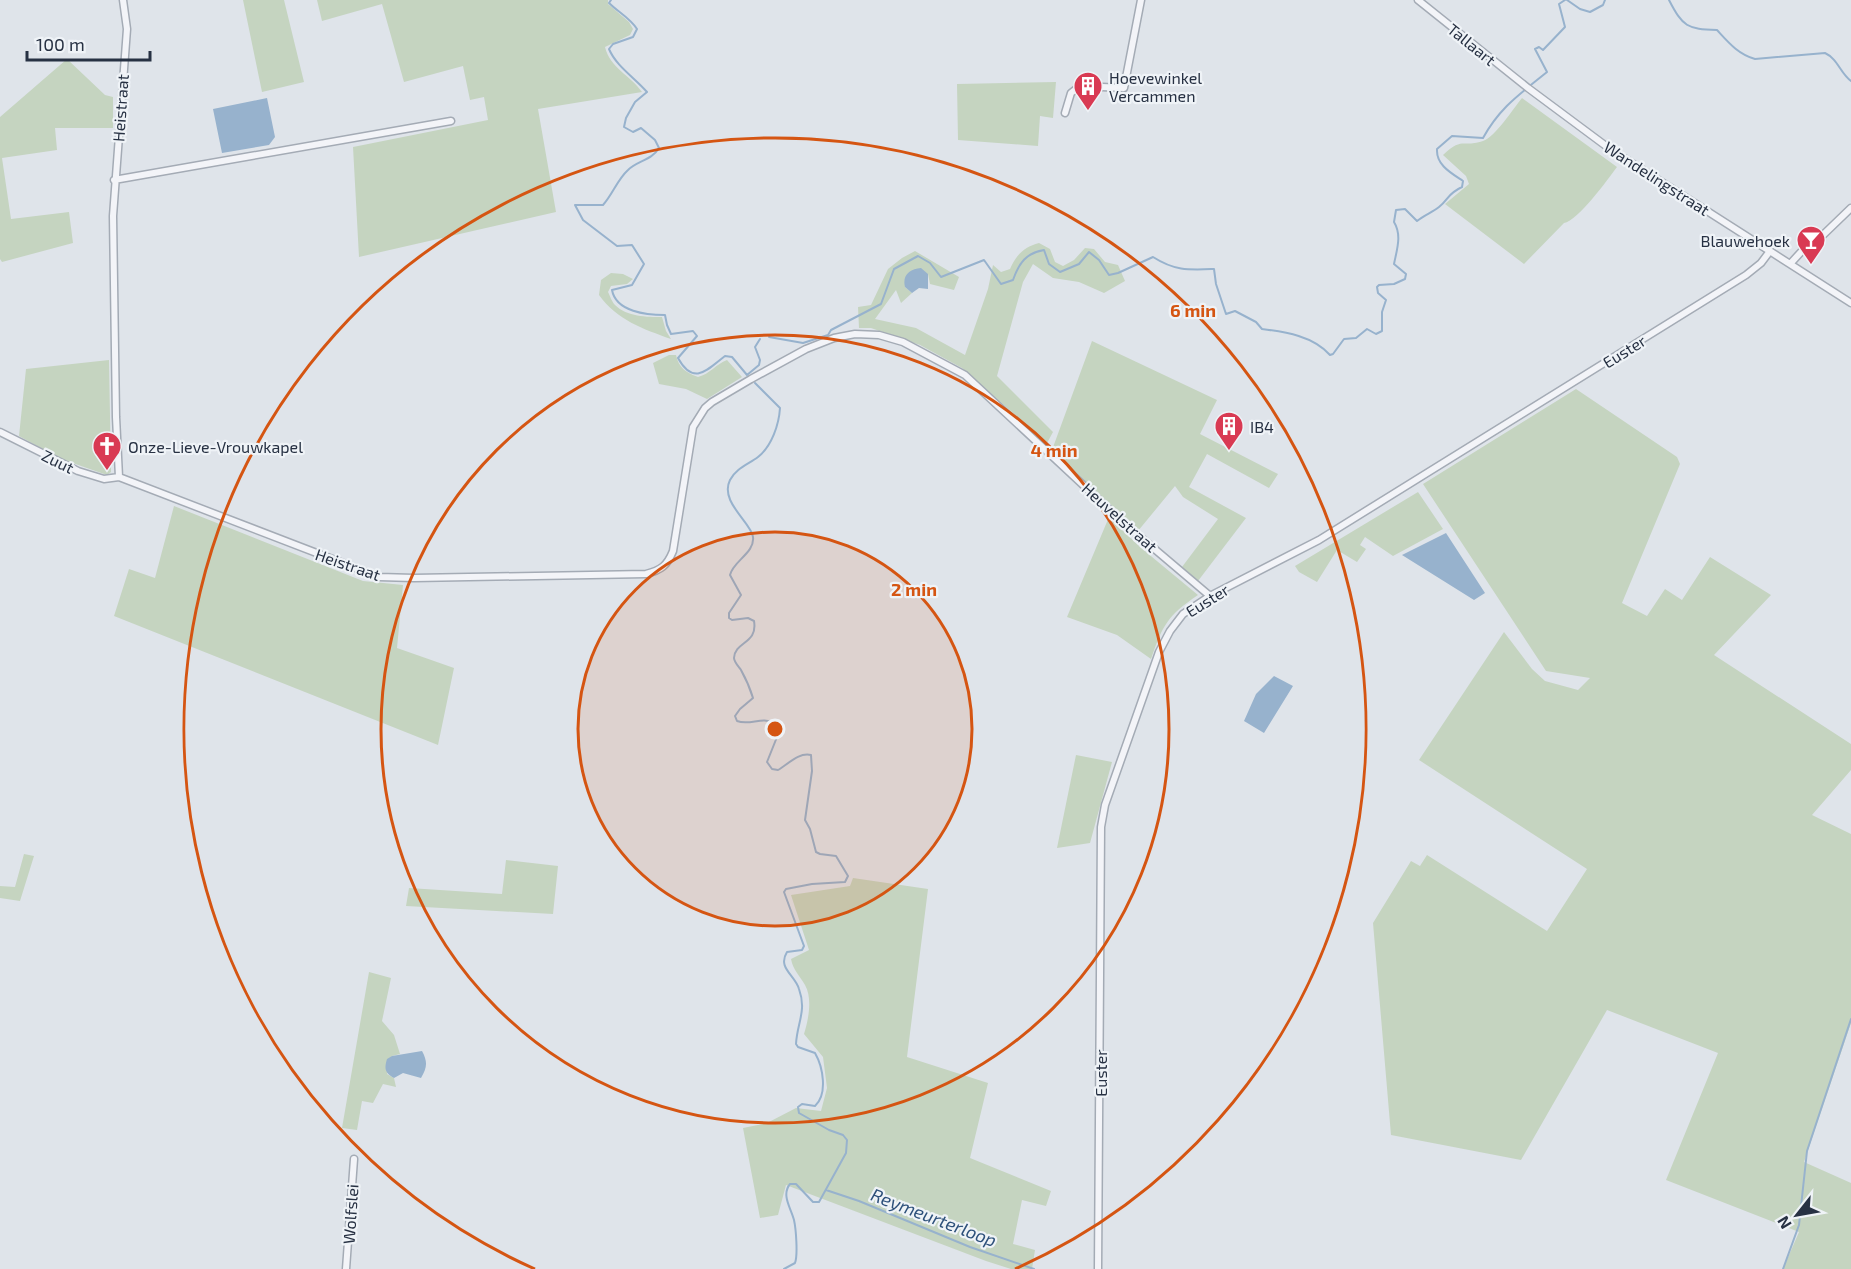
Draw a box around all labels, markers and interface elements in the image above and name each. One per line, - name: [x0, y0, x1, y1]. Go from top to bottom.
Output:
- street label: Tallaart: [1444, 19, 1500, 69]
- scale bar: [27, 24, 150, 62]
- text: 100 m: [36, 33, 85, 55]
- place label: Hoevewinkel Vercammen: [1109, 68, 1202, 105]
- building icon: Hoevewinkel Vercammen: [1072, 70, 1104, 112]
- street label: Heistraat: [108, 74, 132, 142]
- street label: Wandelingstraat: [1601, 137, 1713, 219]
- bar icon: Blauwehoek: [1795, 224, 1827, 266]
- place label: Blauwehoek: [1701, 231, 1790, 250]
- text: 6 min: [1170, 299, 1216, 321]
- street label: Euster: [1599, 330, 1650, 372]
- building icon: IB4: [1213, 410, 1245, 452]
- place label: IB4: [1250, 417, 1274, 436]
- church icon: Onze-Lieve-Vrouwkapel: [91, 430, 123, 472]
- place label: Onze-Lieve-Vrouwkapel: [128, 437, 303, 456]
- text: 4 min: [1031, 439, 1078, 461]
- street label: Zuut: [39, 445, 77, 477]
- street label: Heuvelstraat: [1079, 478, 1161, 556]
- street label: Heistraat: [313, 544, 383, 584]
- text: 2 min: [891, 578, 937, 600]
- street label: Euster: [1182, 579, 1233, 621]
- centre of rings: [765, 719, 785, 739]
- street label: Euster: [1091, 1049, 1110, 1097]
- street label: Wolfslei: [338, 1183, 362, 1245]
- water label: Reymeurterloop: [868, 1183, 1000, 1251]
- north arrow: [1767, 1185, 1827, 1245]
- text: N: [1773, 1213, 1795, 1233]

